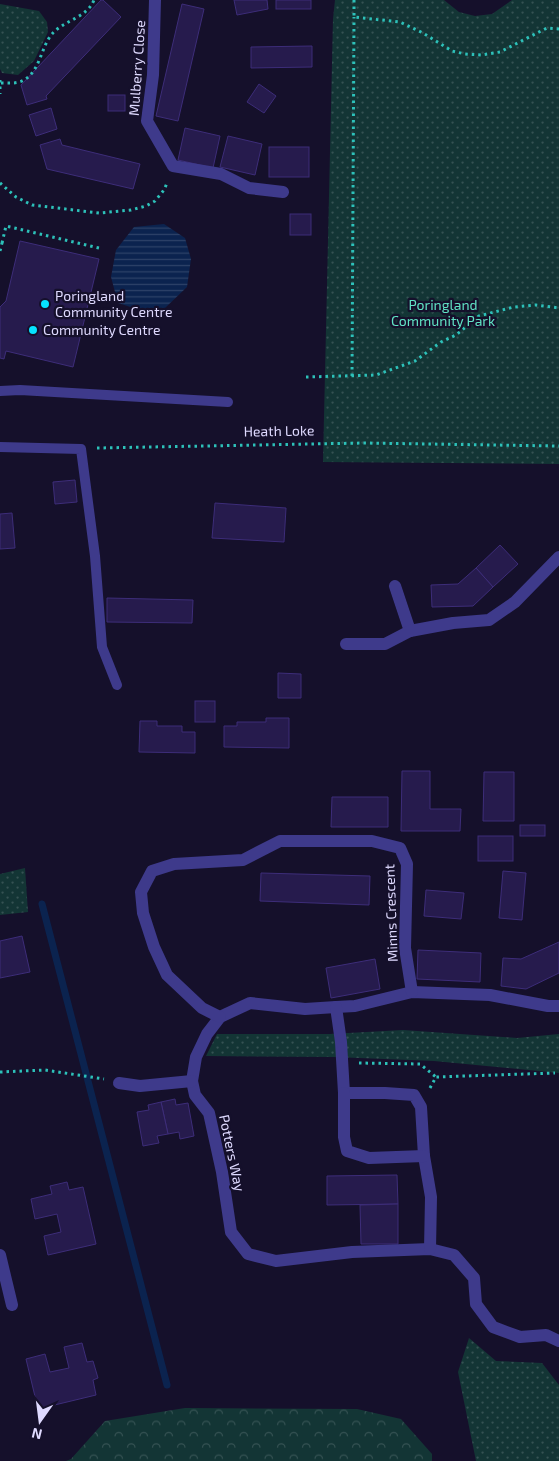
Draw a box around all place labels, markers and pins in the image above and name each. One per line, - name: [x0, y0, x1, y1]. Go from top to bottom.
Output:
- place label: Poringland Community Centre: [55, 287, 173, 320]
- marker: Poringland Community Centre: [39, 298, 51, 310]
- place label: Community Centre: [43, 321, 161, 338]
- marker: Community Centre: [27, 324, 39, 336]

